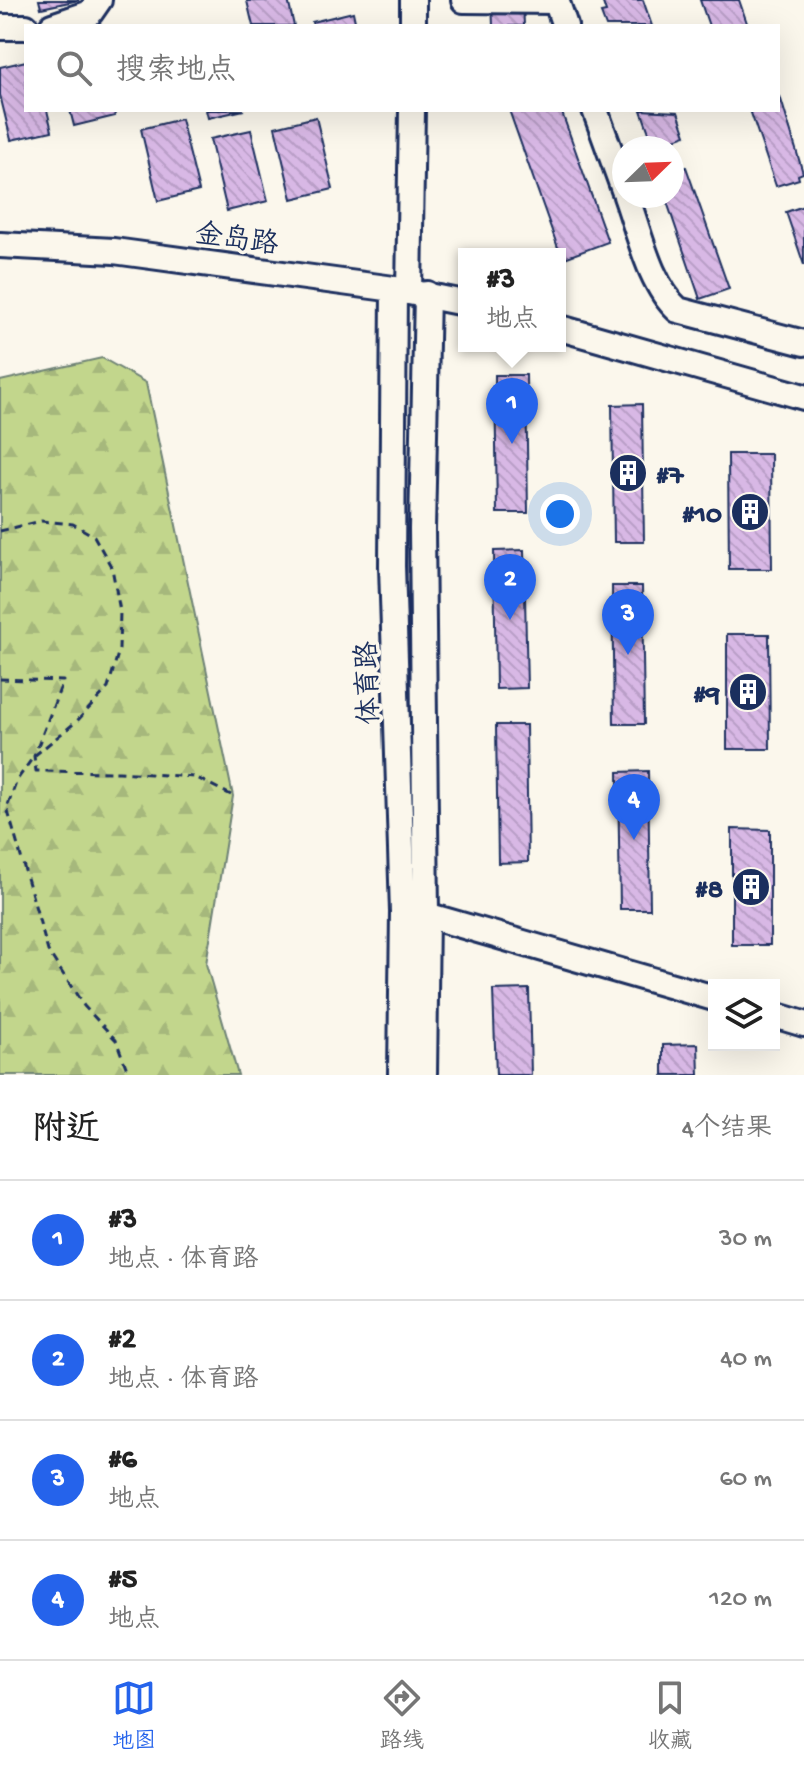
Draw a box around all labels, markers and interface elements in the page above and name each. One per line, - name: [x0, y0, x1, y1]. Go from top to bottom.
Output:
- search box: [24, 24, 780, 112]
- icon: search: [52, 46, 96, 90]
- text: 搜索地点: [116, 55, 236, 90]
- north arrow: [612, 136, 684, 208]
- street label: 金岛路: [192, 217, 281, 264]
- popup: [458, 248, 566, 352]
- text: #3: [486, 264, 515, 299]
- text: 地点: [486, 306, 538, 337]
- pin: 1: [486, 378, 538, 444]
- building icon: #7: [607, 452, 649, 494]
- place label: #7: [656, 461, 685, 494]
- building icon: #10: [729, 491, 771, 533]
- your location: [540, 494, 580, 534]
- place label: #10: [682, 500, 722, 533]
- pin: 2: [484, 554, 536, 620]
- pin: 3: [602, 589, 654, 655]
- street label: 体育路: [351, 640, 388, 725]
- building icon: #9: [727, 671, 769, 713]
- place label: #9: [693, 680, 720, 713]
- pin: 4: [608, 774, 660, 840]
- building icon: #8: [730, 866, 772, 908]
- place label: #8: [695, 875, 723, 908]
- map controls: [708, 979, 780, 1051]
- button: layers: [708, 979, 780, 1051]
- text: 附近: [32, 1112, 100, 1152]
- text: 4个结果: [682, 1115, 772, 1146]
- text: #3: [108, 1204, 137, 1239]
- text: 1: [53, 1225, 63, 1256]
- text: 30 m: [719, 1225, 772, 1256]
- text: 地点 · 体育路: [108, 1246, 258, 1277]
- text: #2: [108, 1324, 136, 1359]
- text: 2: [52, 1345, 64, 1376]
- text: 40 m: [720, 1345, 772, 1376]
- text: 地点 · 体育路: [108, 1366, 258, 1397]
- text: #6: [108, 1444, 137, 1479]
- text: 3: [51, 1465, 65, 1496]
- text: 60 m: [719, 1465, 772, 1496]
- text: 地点: [108, 1486, 160, 1517]
- text: #5: [108, 1564, 137, 1599]
- text: 4: [52, 1585, 64, 1616]
- text: 120 m: [709, 1585, 772, 1616]
- text: 地点: [108, 1606, 160, 1637]
- tab: 地图: [112, 1676, 156, 1756]
- tab: 路线: [380, 1676, 424, 1756]
- tab: 收藏: [648, 1676, 692, 1756]

